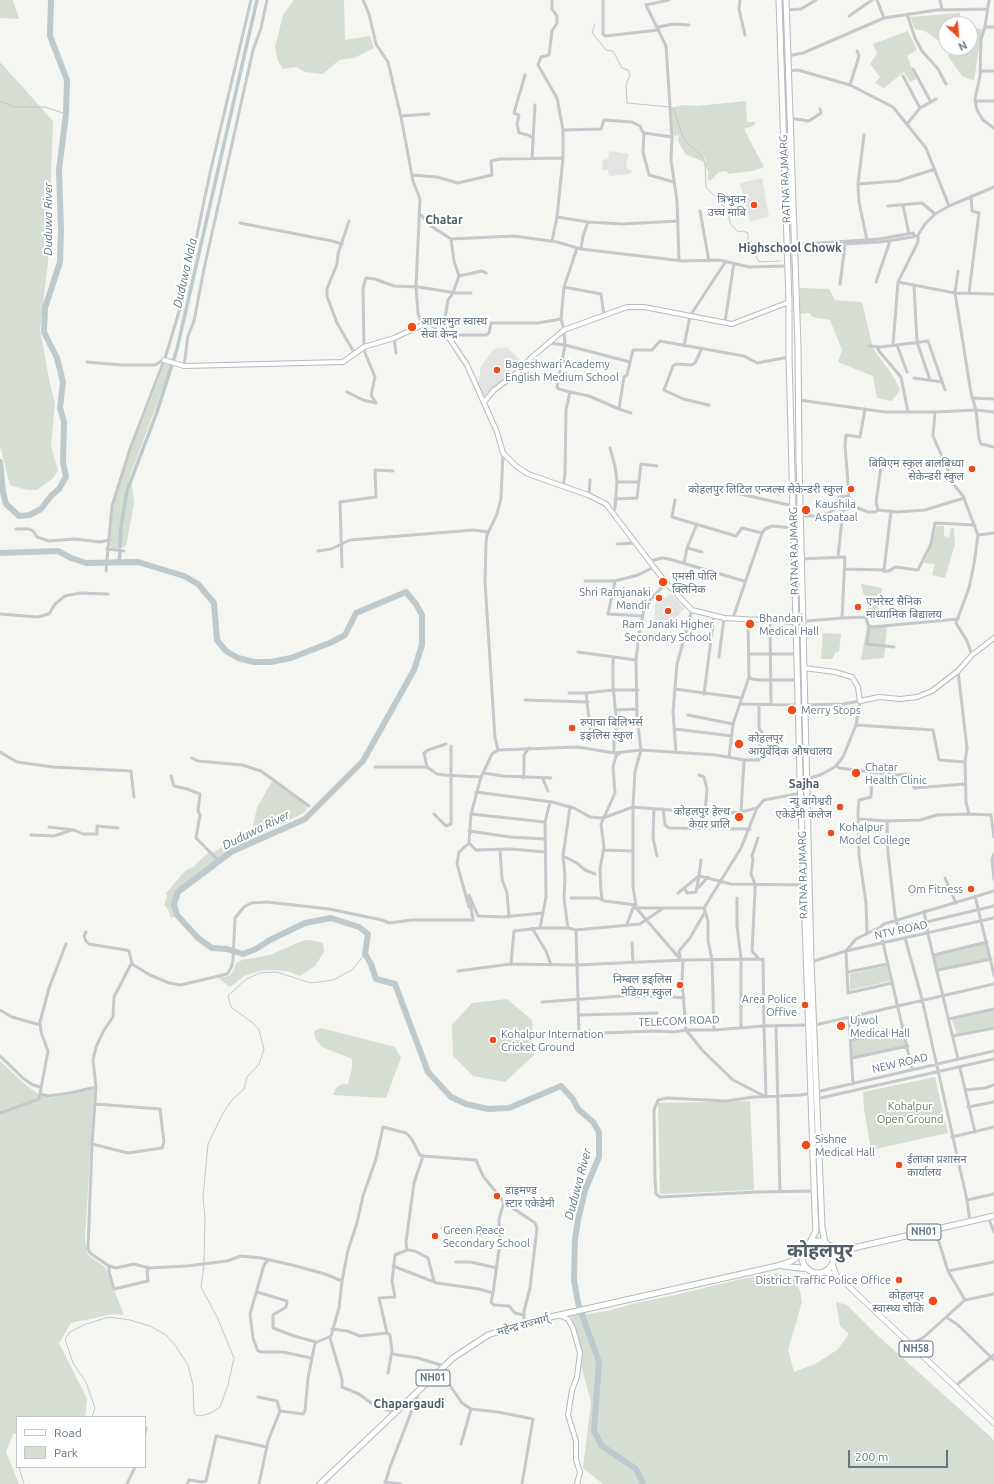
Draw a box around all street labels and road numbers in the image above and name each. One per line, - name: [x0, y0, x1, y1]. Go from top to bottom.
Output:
- street label: RATNA RAJMARG: [777, 135, 793, 223]
- street label: RATNA RAJMARG: [787, 507, 801, 595]
- street label: RATNA RAJMARG: [796, 831, 810, 919]
- street label: NTV ROAD: [873, 918, 929, 942]
- street label: TELECOM ROAD: [638, 1013, 720, 1029]
- street label: NEW ROAD: [871, 1050, 929, 1076]
- road number: NH01: [907, 1224, 941, 1240]
- street label: महेन्द्र राज्मार्ग्: [495, 1312, 551, 1338]
- road number: NH58: [899, 1341, 933, 1357]
- road number: NH01: [416, 1370, 450, 1386]

